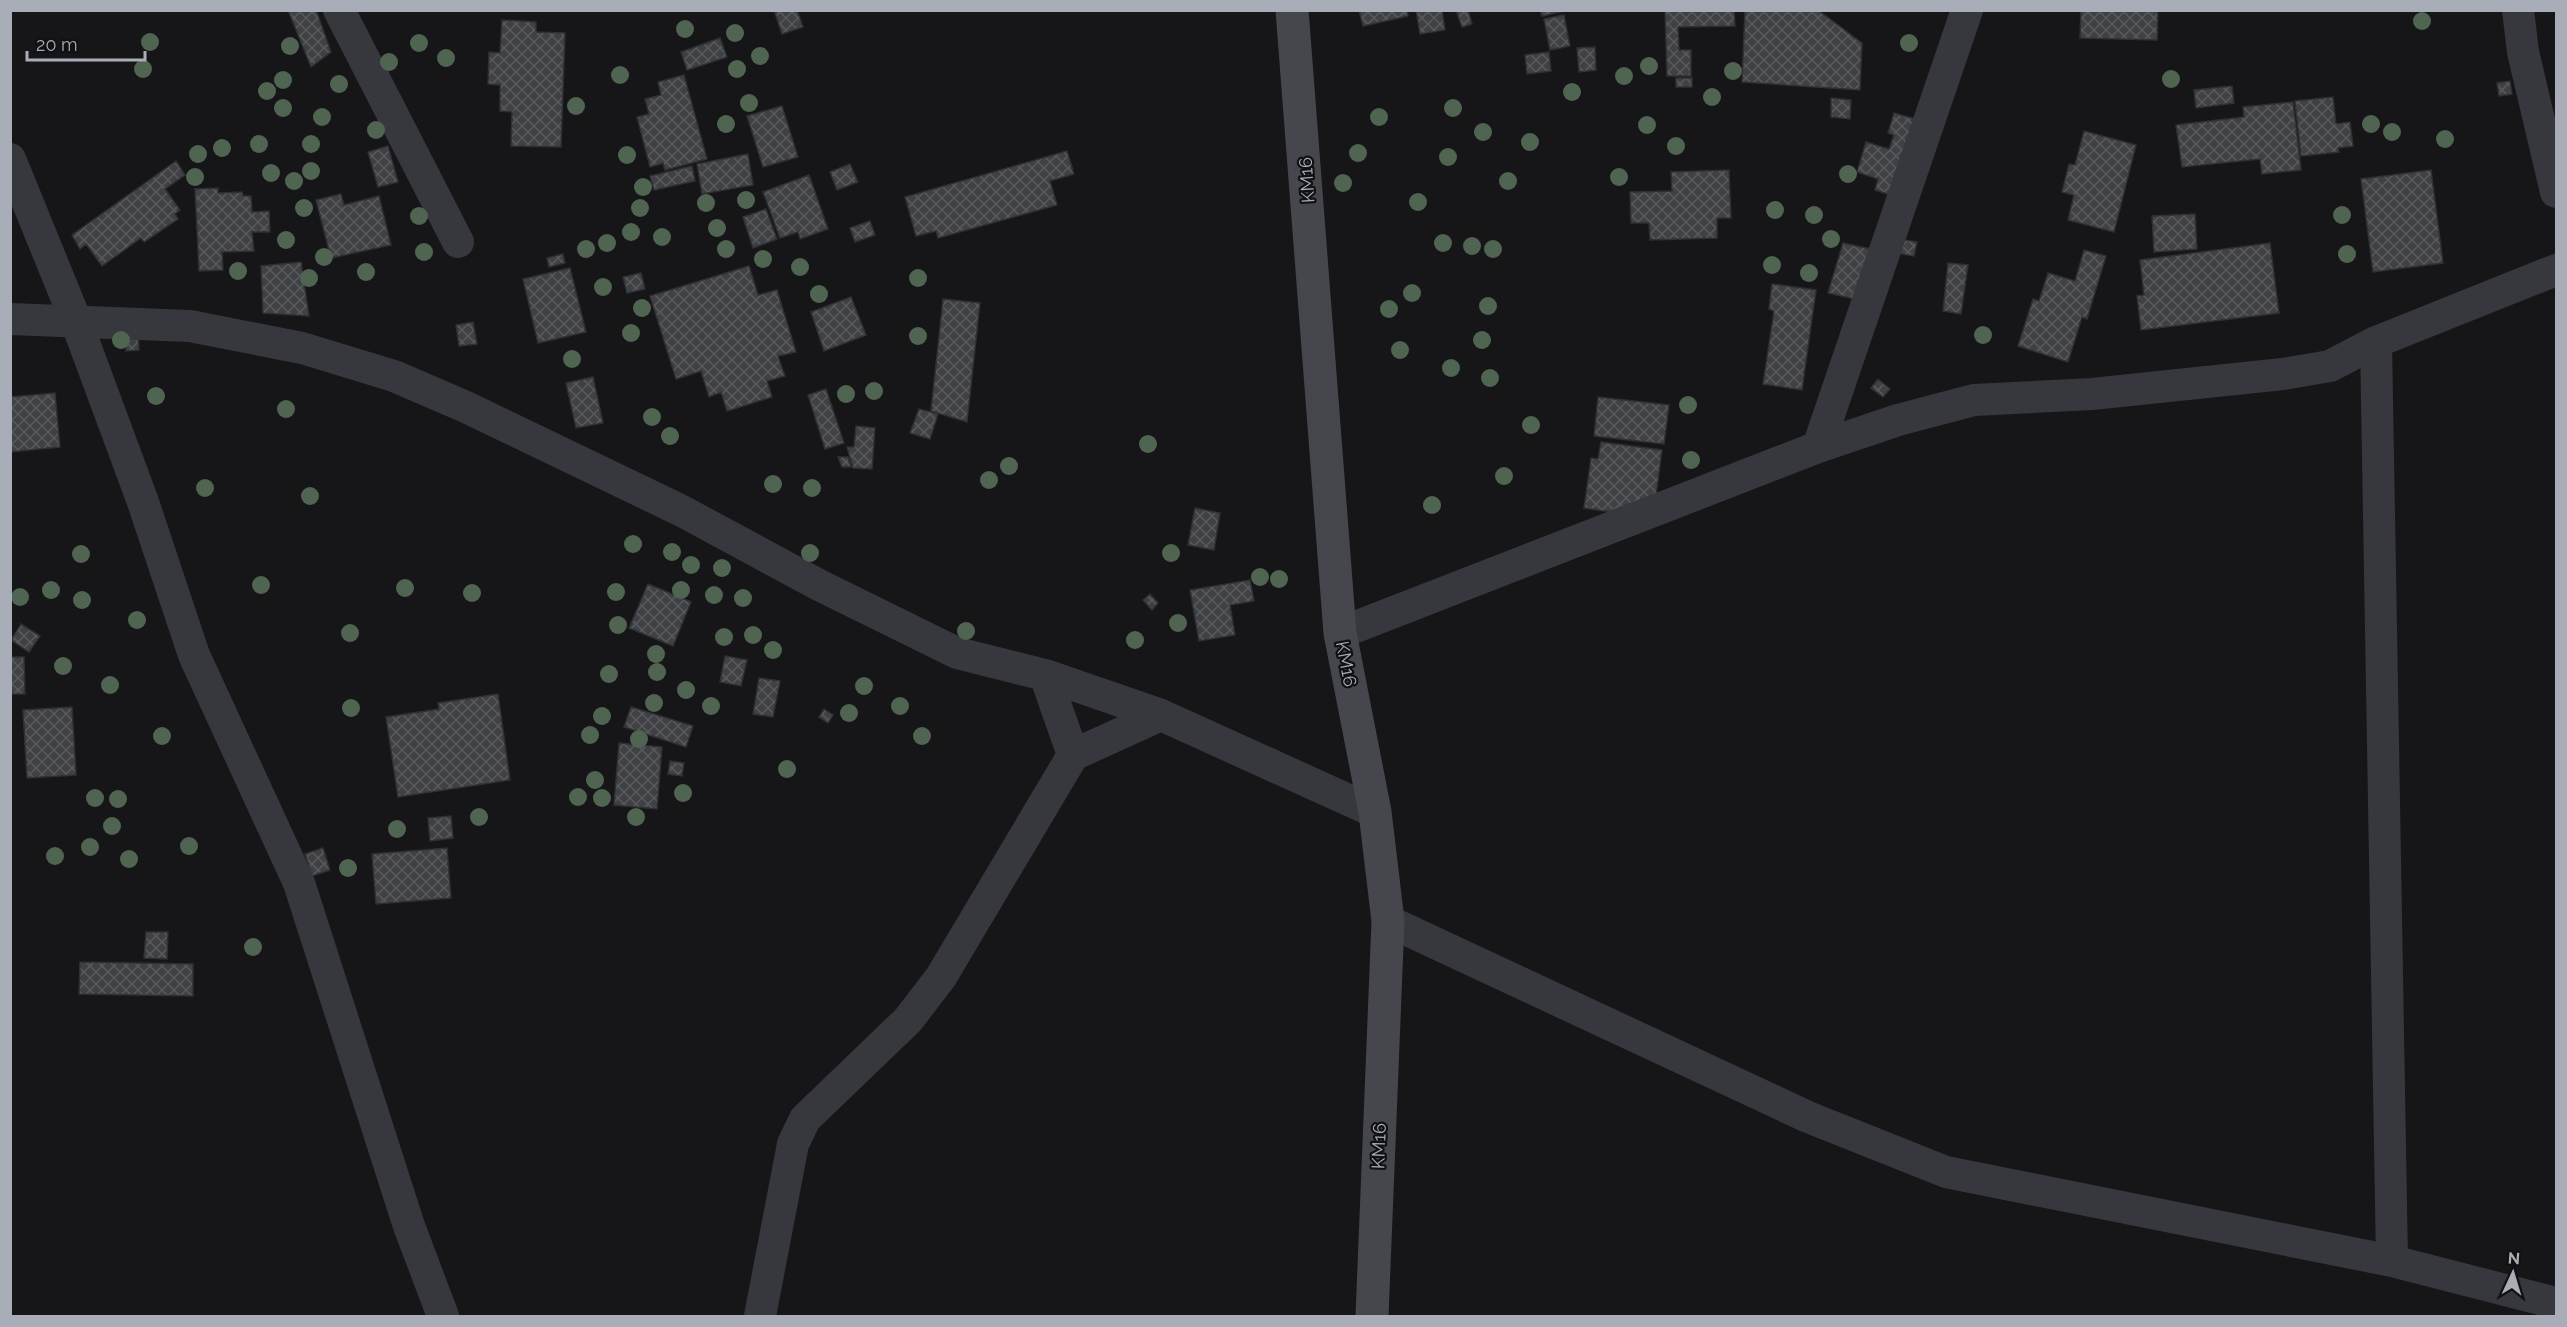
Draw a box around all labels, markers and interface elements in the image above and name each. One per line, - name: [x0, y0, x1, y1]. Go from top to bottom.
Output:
- scale bar: [27, 24, 146, 62]
- text: 20 m: [36, 34, 78, 55]
- street label: KM16: [1294, 156, 1319, 204]
- street label: KM16: [1332, 639, 1361, 689]
- street label: KM16: [1367, 1123, 1390, 1169]
- north arrow: [2483, 1243, 2543, 1303]
- text: N: [2507, 1249, 2521, 1268]

